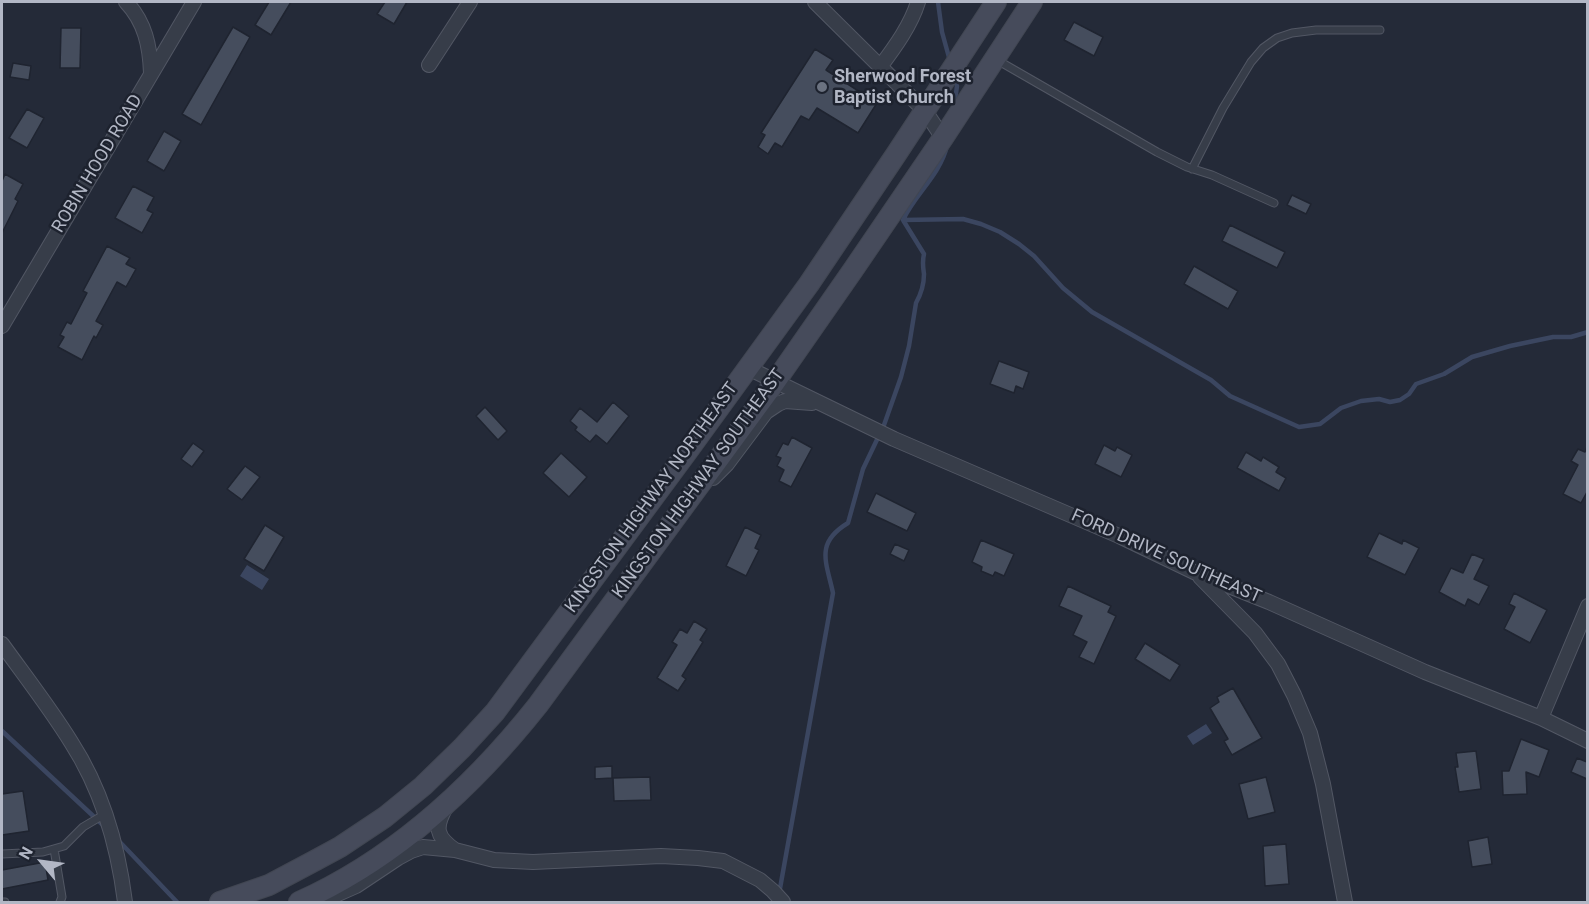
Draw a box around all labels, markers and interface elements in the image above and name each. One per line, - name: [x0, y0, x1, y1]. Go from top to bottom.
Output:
- place label: Sherwood Forest Baptist Church: [834, 66, 971, 109]
- marker: Sherwood Forest Baptist Church: [815, 80, 829, 94]
- street label: ROBIN HOOD ROAD: [48, 91, 148, 237]
- street label: KINGSTON HIGHWAY SOUTHEAST: [608, 365, 790, 603]
- street label: KINGSTON HIGHWAY NORTHEAST: [561, 379, 743, 617]
- street label: FORD DRIVE SOUTHEAST: [1068, 505, 1264, 609]
- north arrow: [12, 832, 72, 892]
- text: N: [15, 843, 37, 863]

